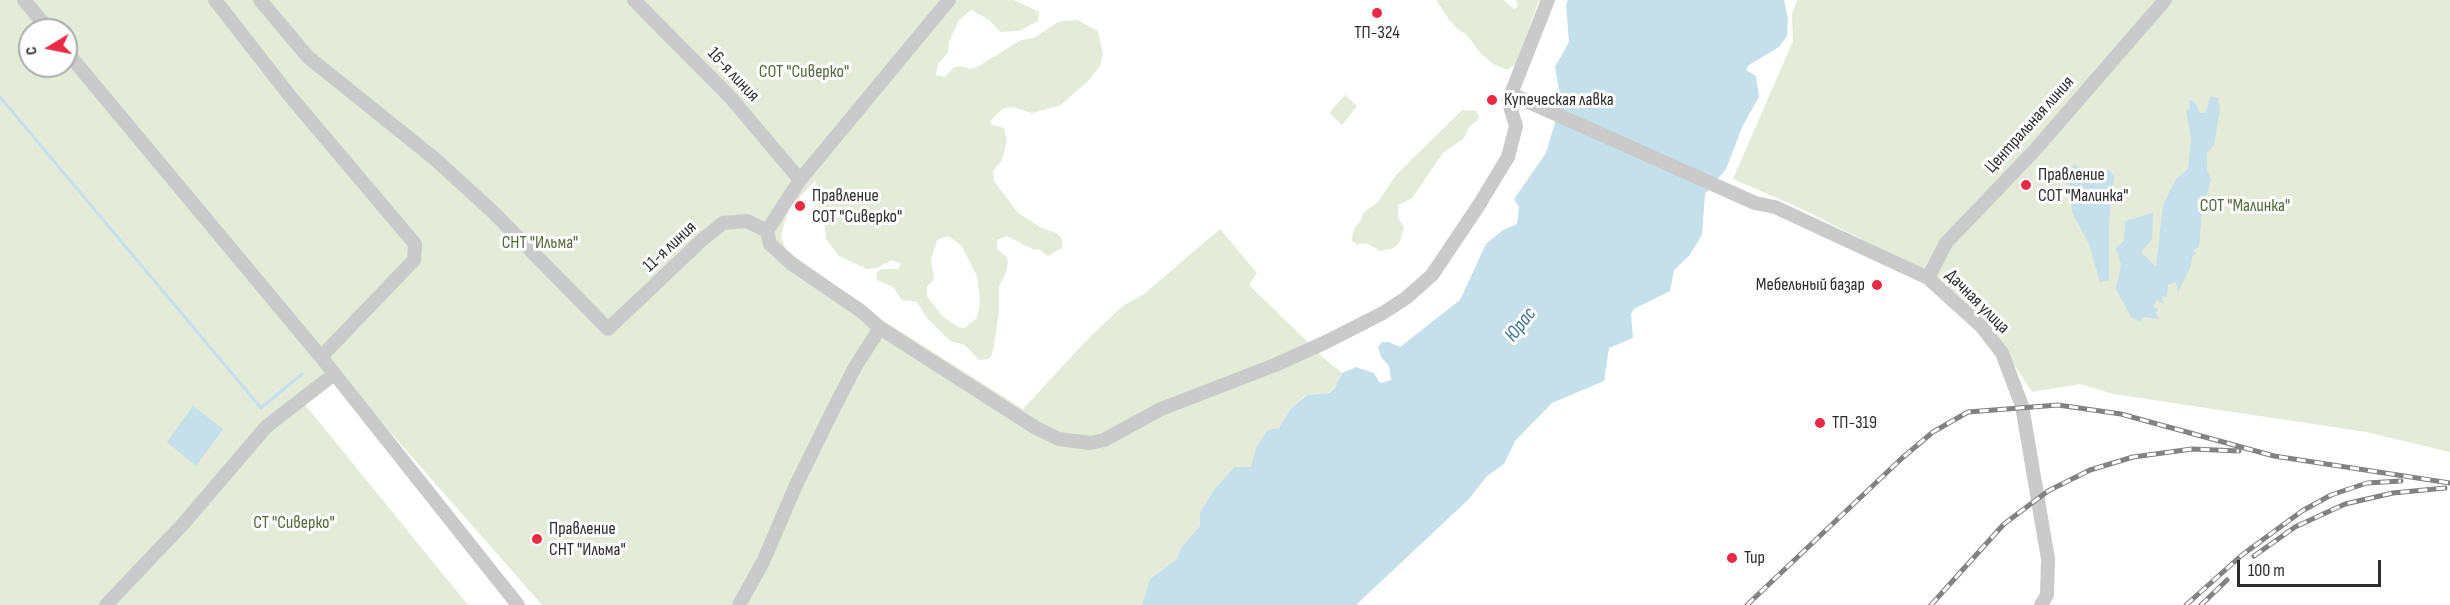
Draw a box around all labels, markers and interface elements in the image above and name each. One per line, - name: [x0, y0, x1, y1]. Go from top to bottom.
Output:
- marker: ТП-324: [1370, 6, 1384, 20]
- north arrow: [18, 18, 78, 78]
- place label: ТП-324: [1354, 22, 1400, 44]
- street label: 16-я линия: [702, 43, 764, 107]
- text: С: [22, 45, 42, 57]
- park label: СОТ "Сиверко": [759, 61, 849, 83]
- street label: Центральная линия: [1981, 72, 2079, 178]
- place label: Купеческая лавка: [1504, 89, 1614, 111]
- marker: Купеческая лавка: [1485, 93, 1499, 107]
- place label: Правление СОТ "Малинка": [2038, 164, 2128, 207]
- marker: Правление СОТ "Малинка": [2019, 178, 2033, 192]
- place label: Правление СОТ "Сиверко": [812, 185, 902, 228]
- park label: СОТ "Малинка": [2200, 195, 2290, 217]
- marker: Правление СОТ "Сиверко": [793, 199, 807, 213]
- street label: 11-я линия: [639, 217, 701, 277]
- park label: СНТ "Ильма": [502, 232, 578, 254]
- street label: Дачная улица: [1940, 265, 2014, 339]
- place label: Мебельный базар: [1756, 274, 1865, 296]
- marker: Мебельный базар: [1870, 278, 1884, 292]
- water label: Юрас: [1500, 303, 1542, 347]
- place label: ТП-319: [1832, 412, 1877, 434]
- marker: ТП-319: [1813, 416, 1827, 430]
- park label: СТ "Сиверко": [253, 512, 335, 534]
- place label: Правление СНТ "Ильма": [549, 518, 626, 560]
- marker: Правление СНТ "Ильма": [530, 532, 544, 546]
- place label: Тир: [1744, 547, 1765, 569]
- scale bar: [2240, 548, 2384, 586]
- marker: Тир: [1725, 551, 1739, 565]
- text: 100 m: [2248, 560, 2285, 581]

